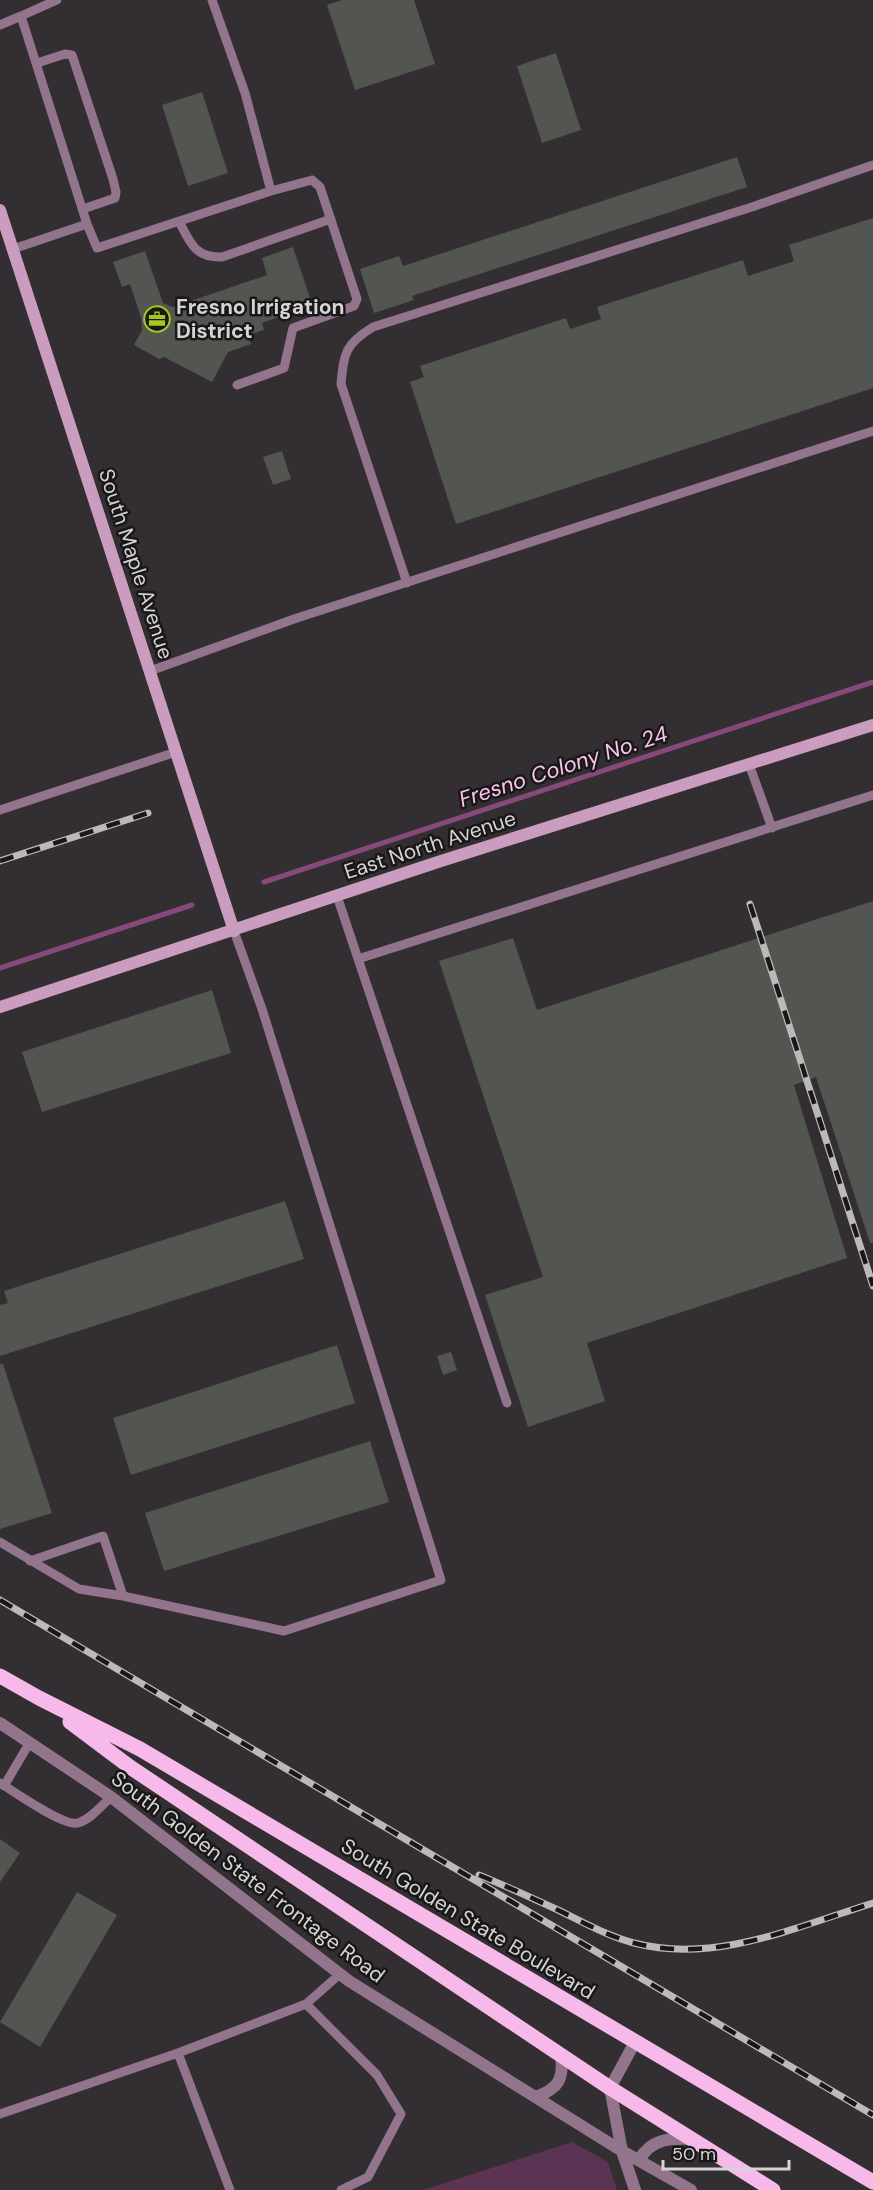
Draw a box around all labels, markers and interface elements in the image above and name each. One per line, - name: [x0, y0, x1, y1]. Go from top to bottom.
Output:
- place label: Fresno Irrigation District: [176, 293, 345, 345]
- office icon: Fresno Irrigation District: [142, 304, 172, 334]
- street label: South Maple Avenue: [92, 465, 180, 663]
- water label: Fresno Colony No. 24: [455, 719, 671, 814]
- street label: East North Avenue: [340, 804, 520, 886]
- street label: South Golden State Frontage Road: [105, 1765, 391, 1989]
- street label: South Golden State Boulevard: [336, 1832, 600, 2006]
- scale bar: [663, 2133, 789, 2171]
- text: 50 m: [672, 2142, 716, 2166]

